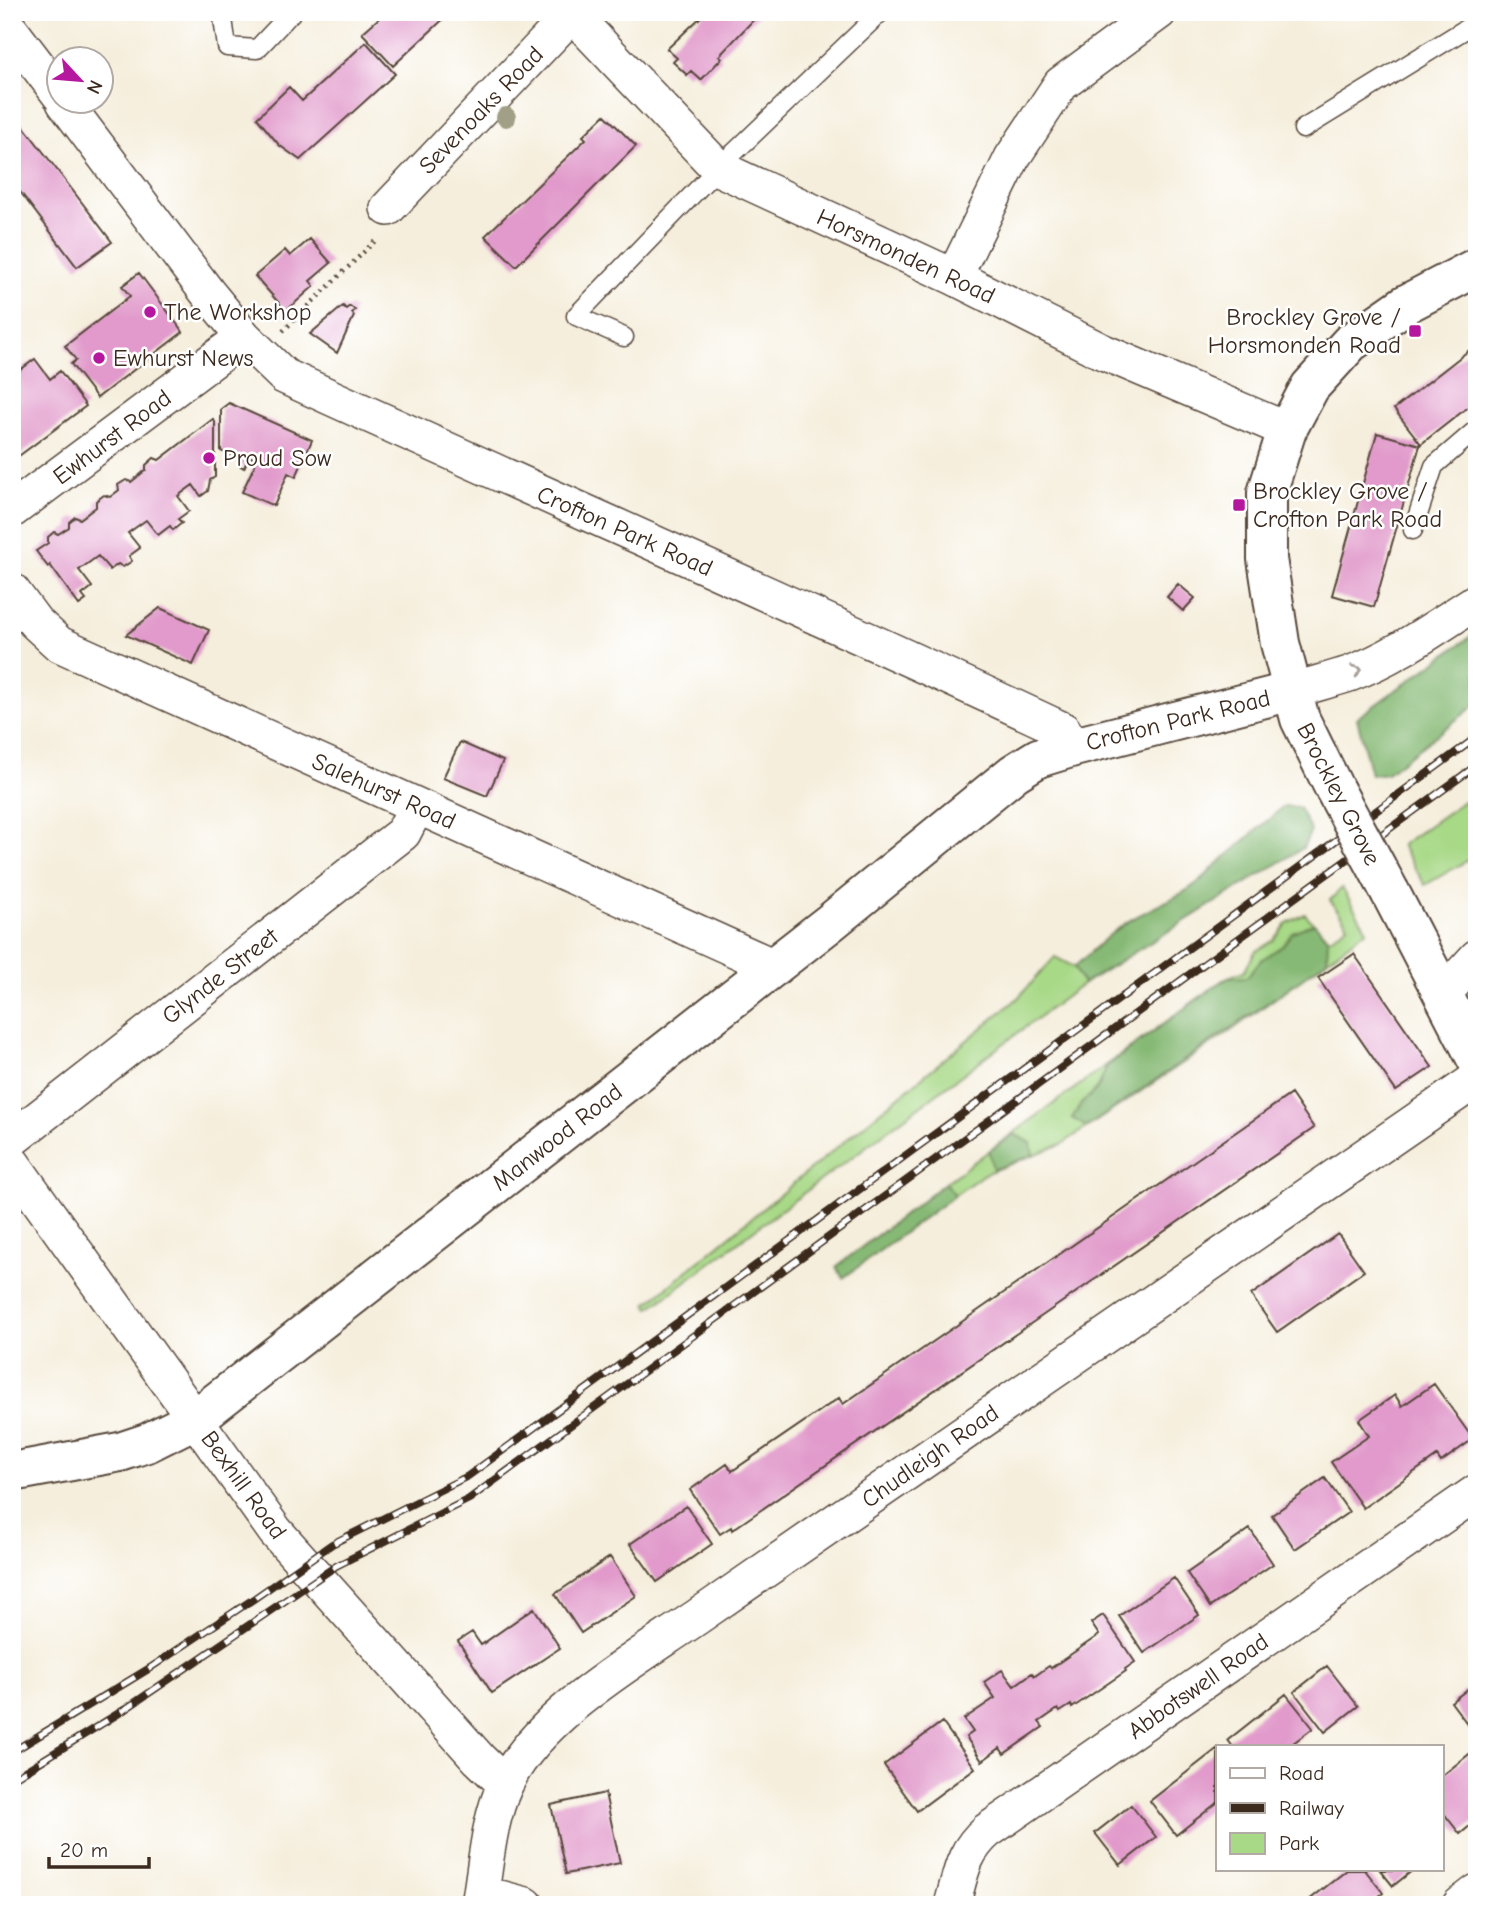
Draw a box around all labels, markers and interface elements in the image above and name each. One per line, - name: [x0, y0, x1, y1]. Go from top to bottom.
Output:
- street label: Sevenoaks Road: [413, 40, 549, 180]
- north arrow: [46, 46, 116, 116]
- text: N: [82, 77, 107, 97]
- street label: Horsmonden Road: [813, 202, 999, 310]
- place label: The Workshop: [164, 298, 311, 326]
- place label: Brockley Grove / Horsmonden Road: [1208, 303, 1401, 359]
- marker: The Workshop: [142, 304, 158, 320]
- marker: Brockley Grove / Horsmonden Road: [1407, 323, 1423, 339]
- place label: Ewhurst News: [113, 344, 254, 372]
- marker: Ewhurst News: [91, 350, 107, 366]
- street label: Ewhurst Road: [48, 384, 176, 490]
- place label: Proud Sow: [223, 444, 332, 472]
- marker: Proud Sow: [201, 450, 217, 466]
- place label: Brockley Grove / Crofton Park Road: [1253, 477, 1442, 533]
- street label: Crofton Park Road: [533, 480, 717, 582]
- marker: Brockley Grove / Crofton Park Road: [1231, 497, 1247, 513]
- one-way arrow: [1350, 665, 1362, 679]
- street label: Crofton Park Road: [1083, 684, 1273, 756]
- street label: Brockley Grove: [1291, 718, 1387, 870]
- street label: Salehurst Road: [308, 747, 460, 835]
- street label: Glynde Street: [156, 921, 284, 1030]
- street label: Manwood Road: [486, 1077, 628, 1197]
- street label: Chudleigh Road: [856, 1398, 1004, 1514]
- street label: Bexhill Road: [195, 1425, 293, 1545]
- street label: Abbotswell Road: [1122, 1627, 1274, 1745]
- legend: [1216, 1745, 1444, 1871]
- text: Road: [1279, 1761, 1324, 1785]
- text: Railway: [1279, 1796, 1344, 1820]
- scale bar: [49, 1826, 149, 1870]
- text: Park: [1279, 1831, 1319, 1855]
- text: 20 m: [60, 1838, 108, 1862]

